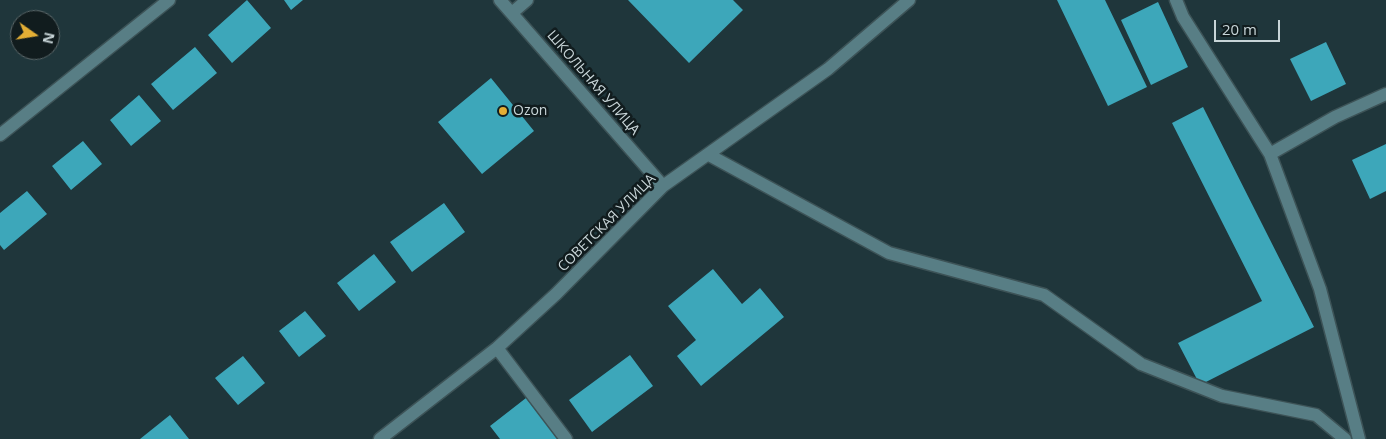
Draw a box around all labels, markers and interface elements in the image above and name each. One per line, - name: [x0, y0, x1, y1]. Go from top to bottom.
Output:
- north arrow: [10, 10, 60, 60]
- scale bar: [1216, 10, 1282, 42]
- text: 20 m: [1222, 19, 1257, 39]
- street label: ШКОЛЬНАЯ УЛИЦА: [543, 27, 643, 139]
- text: N: [39, 31, 60, 46]
- place label: Ozon: [513, 103, 547, 119]
- marker: Ozon: [497, 105, 509, 117]
- street label: СОВЕТСКАЯ УЛИЦА: [555, 171, 659, 275]

